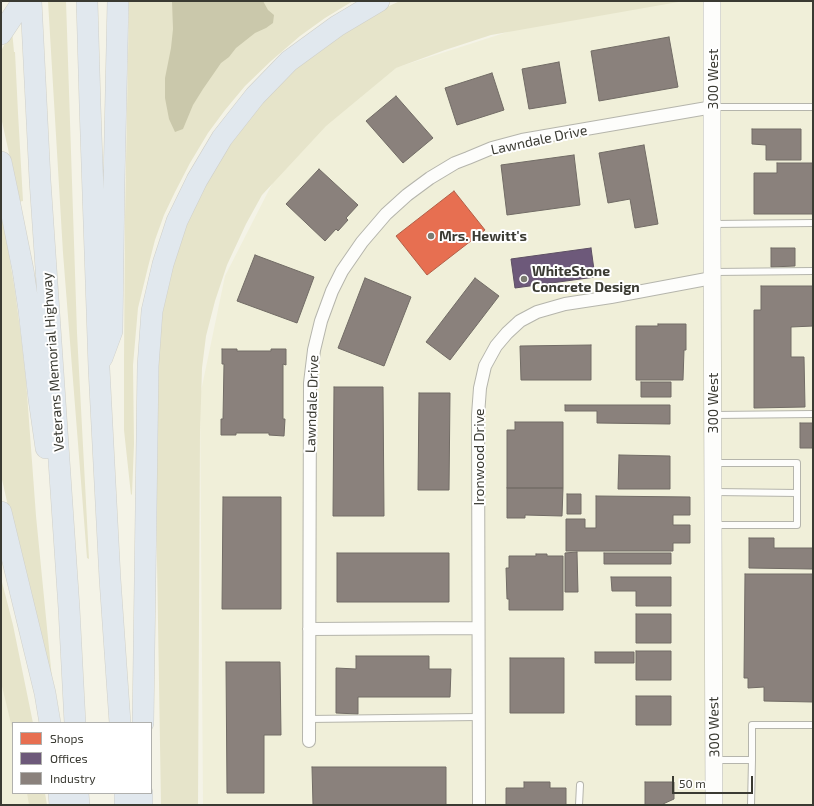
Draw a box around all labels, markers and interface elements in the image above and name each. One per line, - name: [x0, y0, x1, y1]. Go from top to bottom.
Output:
- street label: 300 West: [705, 49, 721, 109]
- street label: Lawndale Drive: [489, 122, 589, 158]
- place label: Mrs. Hewitt's: [439, 228, 527, 244]
- marker: Mrs. Hewitt's: [426, 231, 436, 241]
- place label: WhiteStone Concrete Design: [532, 263, 640, 296]
- street label: Veterans Memorial Highway: [38, 272, 68, 452]
- marker: WhiteStone Concrete Design: [519, 274, 529, 284]
- street label: Lawndale Drive: [302, 355, 322, 453]
- street label: 300 West: [705, 373, 721, 433]
- street label: Ironwood Drive: [471, 409, 487, 505]
- street label: 300 West: [705, 696, 723, 758]
- legend: [12, 722, 152, 794]
- text: Shops: [50, 731, 84, 745]
- text: Offices: [50, 751, 87, 765]
- scale bar: [674, 768, 755, 794]
- text: Industry: [50, 771, 96, 785]
- text: 50 m: [679, 776, 706, 790]

